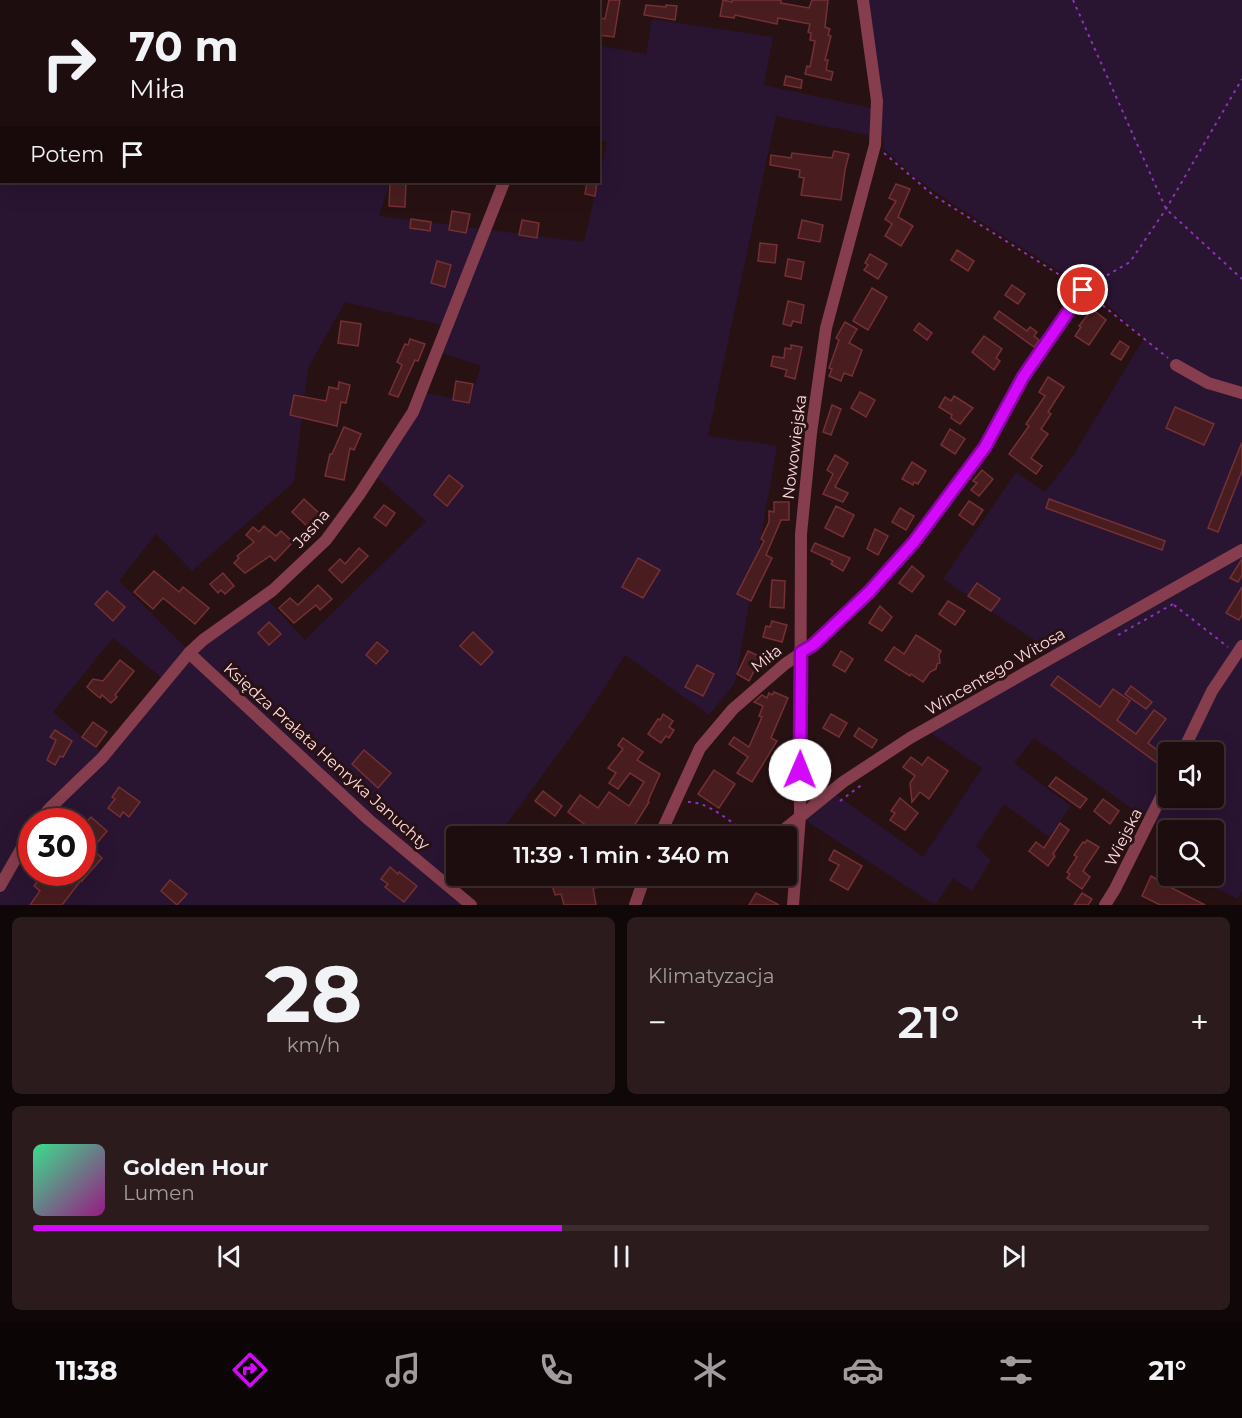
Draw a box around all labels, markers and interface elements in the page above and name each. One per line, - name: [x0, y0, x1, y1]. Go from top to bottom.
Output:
- text: 70 m: [129, 20, 239, 72]
- icon: right: [30, 24, 108, 102]
- text: Miła: [129, 72, 186, 105]
- icon: arrive: [116, 138, 149, 171]
- text: Potem: [30, 141, 104, 168]
- pin: [1057, 264, 1108, 315]
- icon: arrive: [1066, 273, 1099, 306]
- street label: Nowowiejska: [779, 394, 810, 501]
- street label: Jasna: [288, 505, 334, 552]
- street label: Wincentego Witosa: [922, 624, 1068, 719]
- street label: Miła: [747, 641, 785, 676]
- street label: Księdza Prałata Henryka Januchty: [220, 659, 434, 854]
- position arrow: [768, 738, 832, 802]
- map controls: [1158, 742, 1224, 886]
- button: sound: [1158, 742, 1224, 808]
- street label: Wiejska: [1101, 805, 1146, 869]
- speed limit sign: 30: [18, 808, 96, 886]
- button: search: [1158, 820, 1224, 886]
- text: 11:39 · 1 min · 340 m: [513, 842, 730, 869]
- text: 28: [265, 946, 362, 1042]
- text: Klimatyzacja: [648, 964, 775, 988]
- text: 21°: [897, 994, 960, 1049]
- text: −: [648, 1002, 667, 1042]
- text: +: [1190, 1002, 1209, 1042]
- text: km/h: [287, 1033, 340, 1057]
- text: Golden Hour: [123, 1154, 268, 1181]
- text: Lumen: [123, 1181, 195, 1205]
- icon: previous: [213, 1240, 246, 1273]
- icon: pause: [605, 1240, 638, 1273]
- icon: next: [997, 1240, 1030, 1273]
- icon: directions: [229, 1349, 271, 1391]
- icon: music: [382, 1349, 424, 1391]
- icon: phone: [535, 1349, 577, 1391]
- icon: climate: [689, 1349, 731, 1391]
- icon: car: [842, 1349, 884, 1391]
- icon: filters: [995, 1349, 1037, 1391]
- text: 11:38: [56, 1354, 118, 1387]
- text: 21°: [1149, 1354, 1186, 1387]

